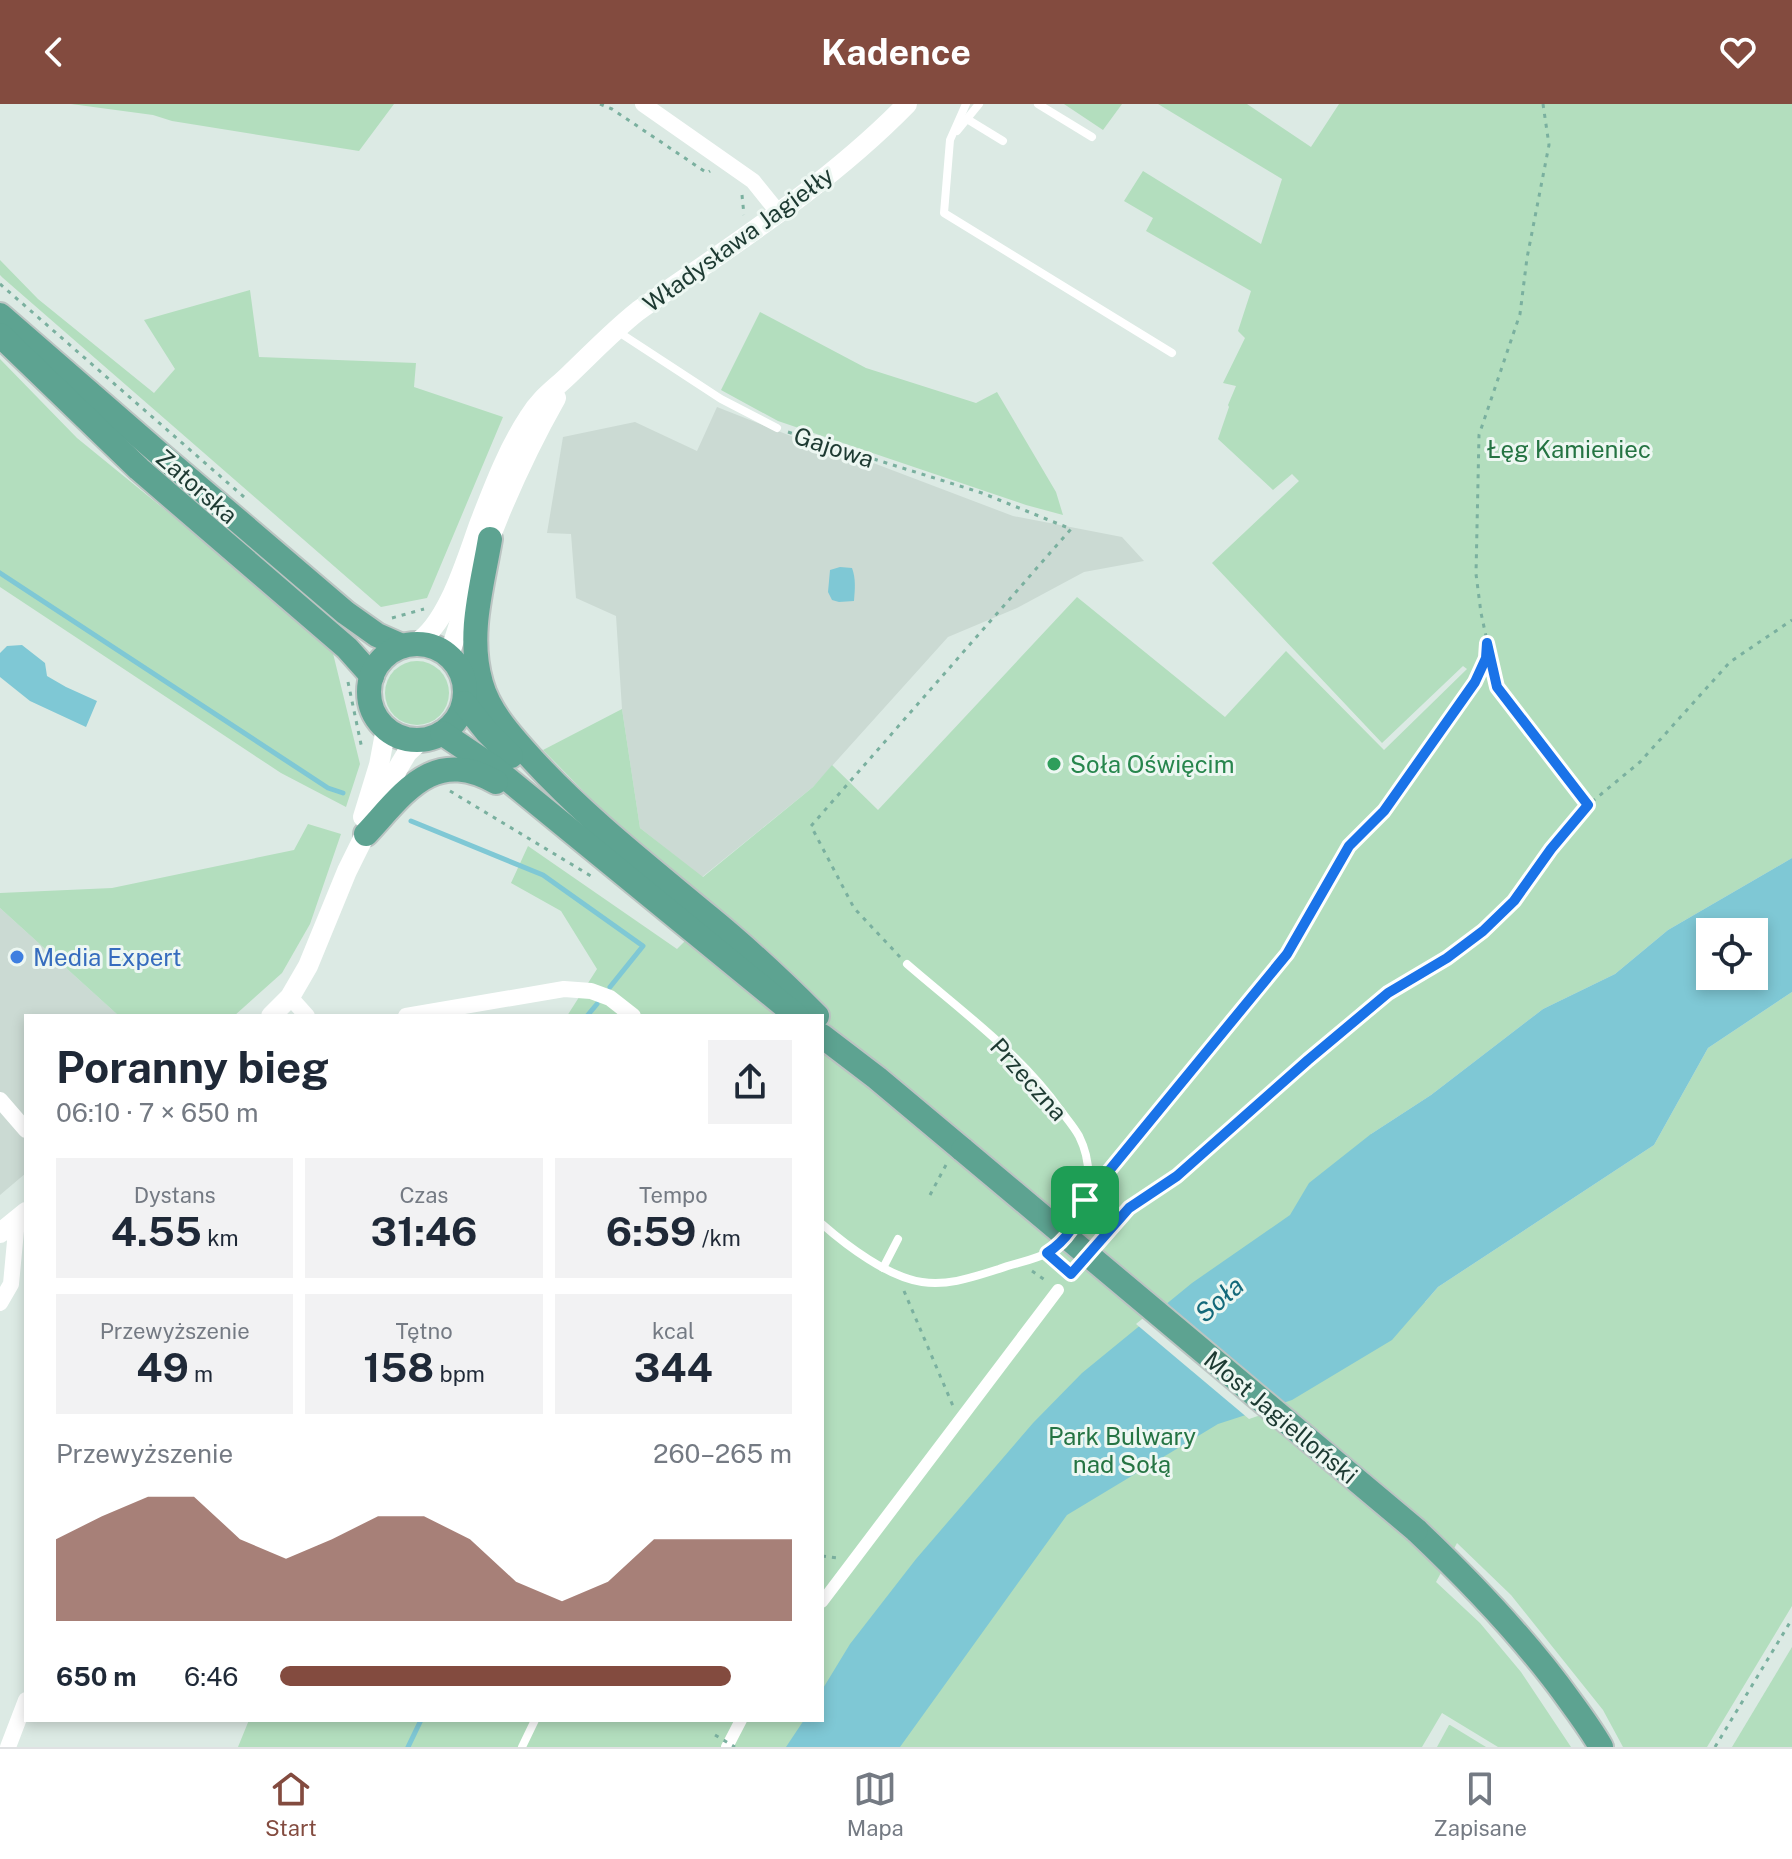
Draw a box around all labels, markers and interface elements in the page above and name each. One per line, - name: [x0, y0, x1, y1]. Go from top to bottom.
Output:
- icon: back: [32, 30, 76, 74]
- icon: heart: [1716, 30, 1760, 74]
- text: Kadence: [821, 31, 971, 73]
- street label: Władysława Jagiełły: [638, 161, 839, 317]
- street label: Gajowa: [791, 421, 877, 473]
- park label: Łęg Kamieniec: [1487, 435, 1651, 463]
- street label: Zatorska: [151, 443, 243, 529]
- place label: Soła Oświęcim: [1070, 750, 1234, 778]
- marker: Soła Oświęcim: [1045, 755, 1063, 773]
- map controls: [1696, 918, 1768, 990]
- button: locate: [1696, 918, 1768, 990]
- place label: Media Expert: [33, 943, 182, 971]
- marker: Media Expert: [8, 948, 26, 966]
- street label: Przeczna: [985, 1032, 1073, 1126]
- button: share: [708, 1040, 792, 1124]
- text: Poranny bieg: [56, 1041, 329, 1093]
- text: 06:10 · 7 × 650 m: [56, 1097, 259, 1128]
- pin: [1051, 1166, 1119, 1234]
- icon: arrive: [1063, 1178, 1107, 1222]
- text: Dystans: [134, 1182, 216, 1208]
- text: Czas: [400, 1182, 448, 1208]
- text: Tempo: [639, 1182, 708, 1208]
- text: 4.55: [111, 1208, 202, 1255]
- text: 31:46: [370, 1208, 478, 1255]
- text: 6:59: [606, 1208, 696, 1255]
- text: km: [202, 1225, 239, 1251]
- text: /km: [696, 1225, 741, 1251]
- water label: Soła: [1188, 1270, 1250, 1328]
- text: Przewyższenie: [100, 1318, 250, 1344]
- text: Tętno: [395, 1318, 453, 1344]
- text: kcal: [652, 1318, 695, 1344]
- text: 49: [136, 1344, 189, 1391]
- text: 158: [363, 1344, 434, 1391]
- text: 344: [634, 1344, 713, 1391]
- street label: Most Jagielloński: [1199, 1345, 1363, 1489]
- text: m: [189, 1361, 213, 1387]
- text: bpm: [434, 1361, 485, 1387]
- park label: Park Bulwary nad Sołą: [1048, 1422, 1196, 1478]
- text: Przewyższenie: [56, 1438, 233, 1469]
- text: 260–265 m: [653, 1438, 792, 1469]
- text: 650 m: [56, 1661, 137, 1692]
- text: 6:46: [184, 1661, 238, 1692]
- tab: Start: [265, 1767, 317, 1841]
- tab: Mapa: [847, 1767, 904, 1841]
- tab: Zapisane: [1434, 1767, 1527, 1841]

